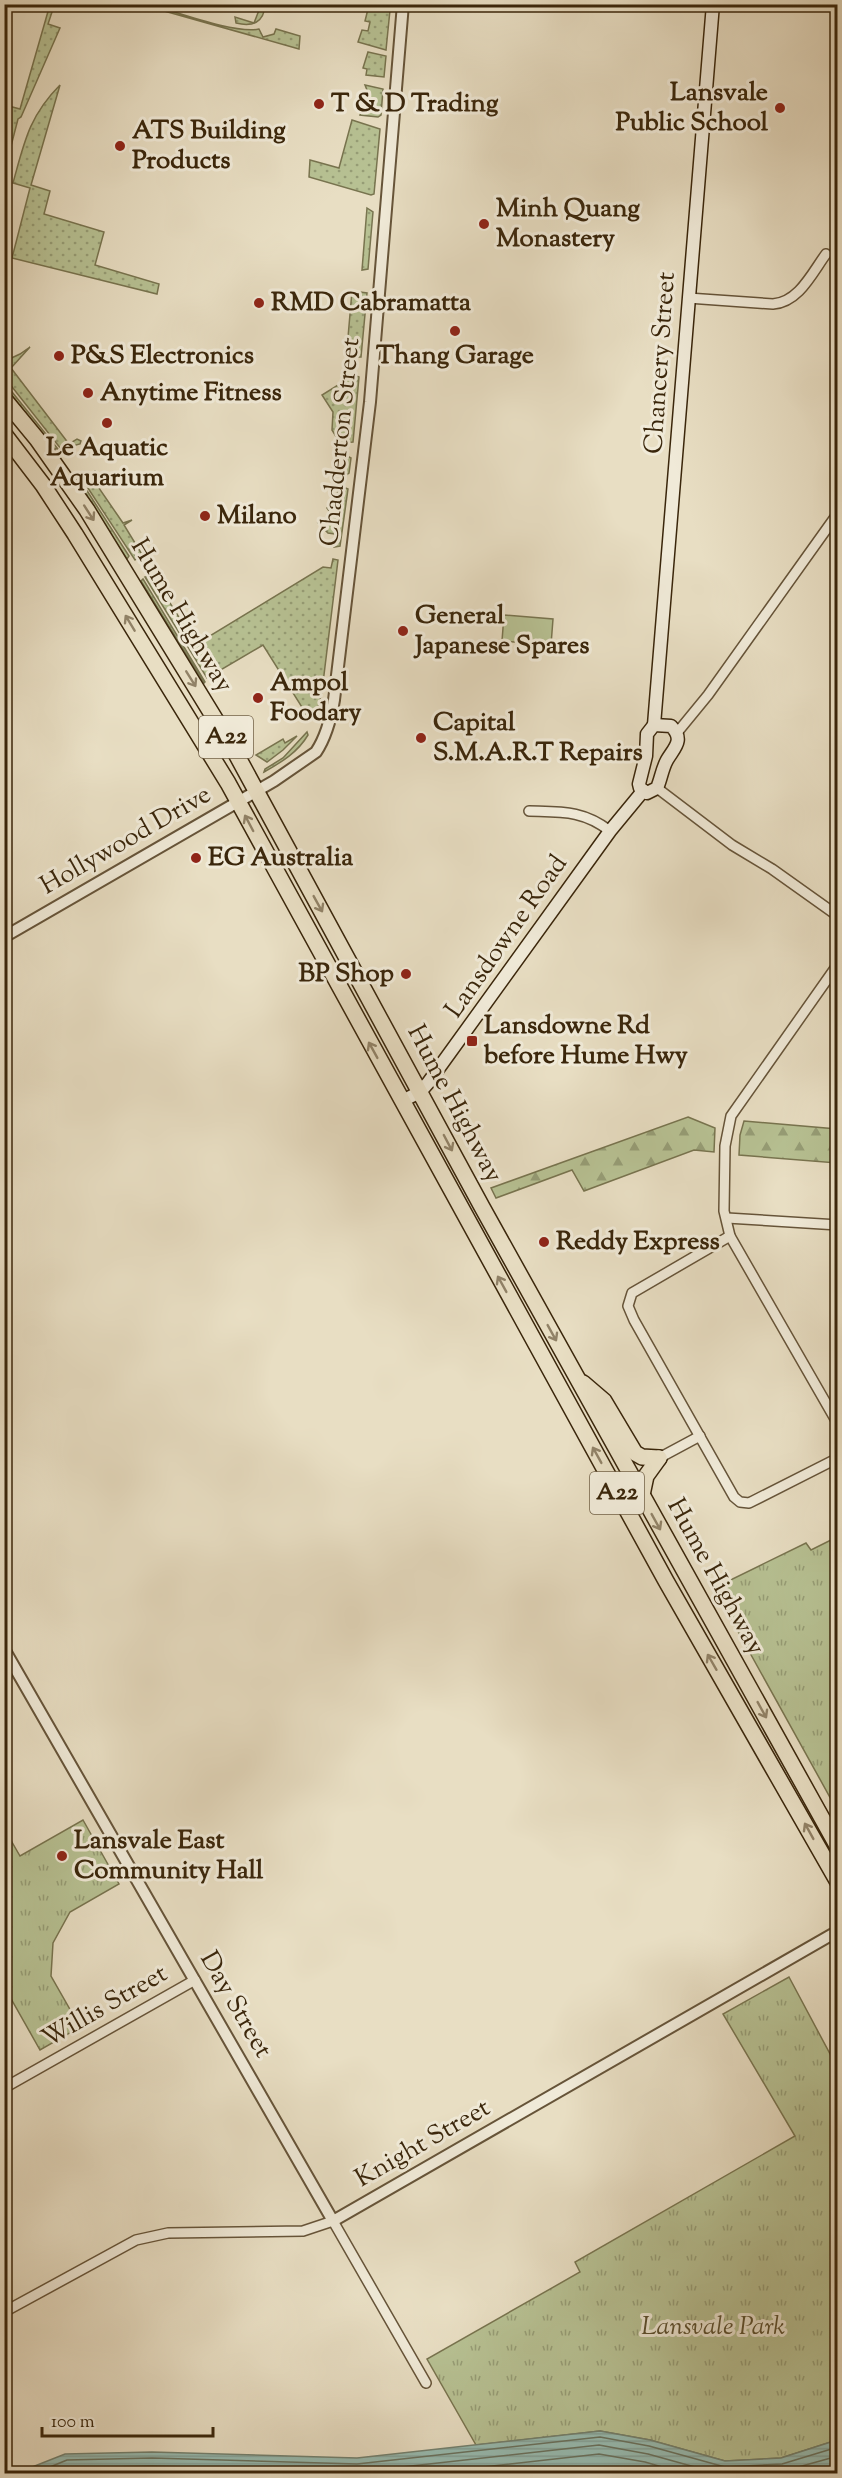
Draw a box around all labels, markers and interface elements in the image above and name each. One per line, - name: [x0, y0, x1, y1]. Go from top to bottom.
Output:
- place label: Lansvale Public School: [615, 75, 769, 142]
- place label: T & D Trading: [331, 86, 499, 123]
- marker: T & D Trading: [312, 97, 326, 111]
- marker: Lansvale Public School: [773, 101, 787, 115]
- place label: ATS Building Products: [132, 113, 286, 180]
- marker: ATS Building Products: [113, 139, 127, 153]
- place label: Minh Quang Monastery: [496, 191, 640, 258]
- marker: Minh Quang Monastery: [477, 217, 491, 231]
- street label: Chancery Street: [636, 271, 686, 455]
- place label: RMD Cabramatta: [271, 285, 471, 322]
- marker: RMD Cabramatta: [252, 296, 266, 310]
- marker: Thang Garage: [448, 324, 462, 338]
- street label: Chadderton Street: [312, 336, 370, 548]
- place label: P&S Electronics: [71, 338, 254, 375]
- place label: Thang Garage: [376, 338, 534, 375]
- marker: P&S Electronics: [52, 349, 66, 363]
- place label: Anytime Fitness: [100, 375, 282, 412]
- marker: Anytime Fitness: [81, 386, 95, 400]
- marker: Le Aquatic Aquarium: [100, 416, 114, 430]
- place label: Le Aquatic Aquarium: [46, 430, 168, 497]
- place label: Milano: [217, 498, 297, 535]
- one-way arrow: [83, 504, 95, 521]
- marker: Milano: [198, 509, 212, 523]
- street label: Hume Highway: [120, 532, 242, 700]
- place label: General Japanese Spares: [413, 598, 589, 665]
- one-way arrow: [124, 615, 136, 632]
- marker: General Japanese Spares: [396, 624, 410, 638]
- place label: Ampol Foodary: [270, 665, 362, 732]
- one-way arrow: [186, 670, 198, 687]
- marker: Ampol Foodary: [251, 691, 265, 705]
- place label: Capital S.M.A.R.T Repairs: [433, 705, 643, 772]
- road number: A22: [199, 716, 253, 758]
- marker: Capital S.M.A.R.T Repairs: [414, 731, 428, 745]
- street label: Hollywood Drive: [34, 777, 218, 905]
- one-way arrow: [243, 814, 254, 832]
- place label: EG Australia: [208, 840, 353, 877]
- street label: Lansdowne Road: [437, 848, 577, 1026]
- marker: EG Australia: [189, 851, 203, 865]
- one-way arrow: [312, 895, 324, 912]
- place label: BP Shop: [299, 956, 394, 993]
- marker: BP Shop: [399, 967, 413, 981]
- place label: Lansdowne Rd before Hume Hwy: [483, 1008, 688, 1075]
- street label: Hume Highway: [397, 1019, 511, 1190]
- marker: Lansdowne Rd before Hume Hwy: [465, 1034, 479, 1048]
- one-way arrow: [367, 1042, 379, 1059]
- one-way arrow: [443, 1134, 454, 1152]
- place label: Reddy Express: [556, 1224, 720, 1261]
- marker: Reddy Express: [537, 1235, 551, 1249]
- one-way arrow: [496, 1276, 508, 1293]
- one-way arrow: [546, 1324, 558, 1341]
- one-way arrow: [590, 1447, 602, 1464]
- road number: A22: [590, 1472, 644, 1514]
- street label: Hume Highway: [657, 1492, 773, 1662]
- one-way arrow: [651, 1513, 663, 1530]
- one-way arrow: [706, 1654, 718, 1671]
- one-way arrow: [756, 1701, 768, 1718]
- place label: Lansvale East Community Hall: [74, 1823, 264, 1890]
- one-way arrow: [803, 1823, 815, 1840]
- marker: Lansvale East Community Hall: [55, 1849, 69, 1863]
- street label: Day Street: [190, 1945, 281, 2065]
- street label: Willis Street: [35, 1956, 175, 2058]
- street label: Knight Street: [348, 2090, 498, 2198]
- park label: Lansvale Park: [641, 2309, 785, 2346]
- scale bar: [42, 2400, 213, 2438]
- text: 100 m: [51, 2410, 95, 2436]

